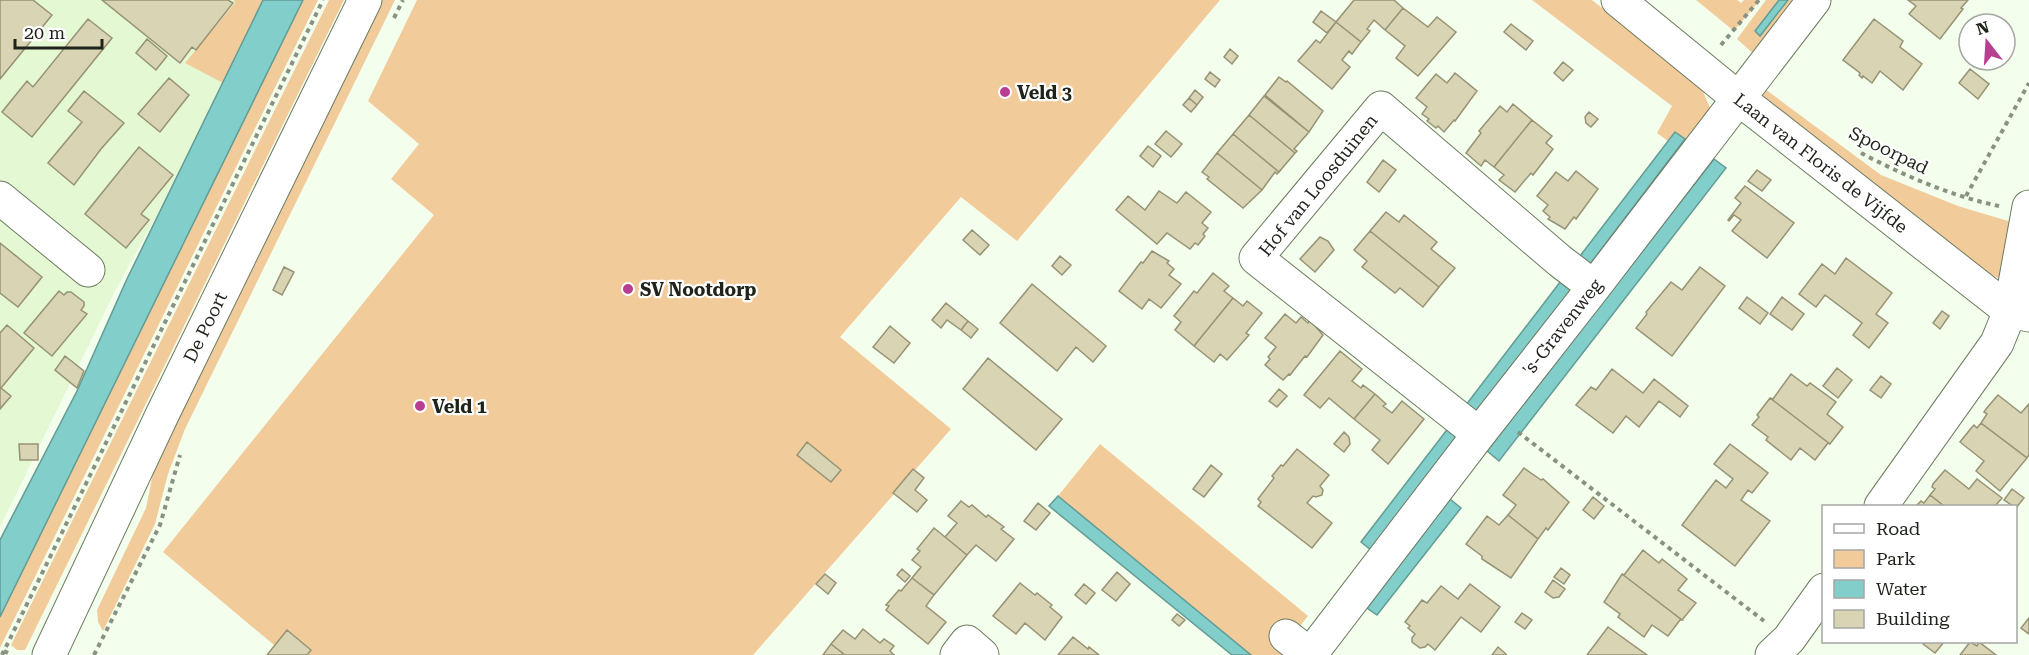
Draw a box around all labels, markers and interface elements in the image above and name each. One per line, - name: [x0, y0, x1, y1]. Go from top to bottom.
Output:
- scale bar: [15, 12, 102, 50]
- north arrow: [1957, 12, 2017, 72]
- text: N: [1974, 17, 1991, 39]
- text: 20 m: [24, 22, 65, 43]
- place label: Veld 3: [1017, 82, 1072, 103]
- marker: Veld 3: [998, 85, 1012, 99]
- street label: Laan van Floris de Vijfde: [1730, 89, 1912, 237]
- street label: Hof van Loosduinen: [1254, 109, 1382, 260]
- street label: Spoorpad: [1846, 122, 1932, 178]
- street label: 's-Gravenweg: [1518, 274, 1607, 380]
- place label: SV Nootdorp: [640, 279, 756, 300]
- marker: SV Nootdorp: [621, 282, 635, 296]
- street label: De Poort: [179, 288, 231, 366]
- place label: Veld 1: [432, 396, 487, 417]
- marker: Veld 1: [413, 399, 427, 413]
- legend: [1822, 505, 2017, 643]
- text: Road: [1876, 518, 1921, 539]
- text: Park: [1876, 548, 1916, 569]
- text: Water: [1876, 578, 1927, 599]
- text: Building: [1876, 608, 1950, 629]

